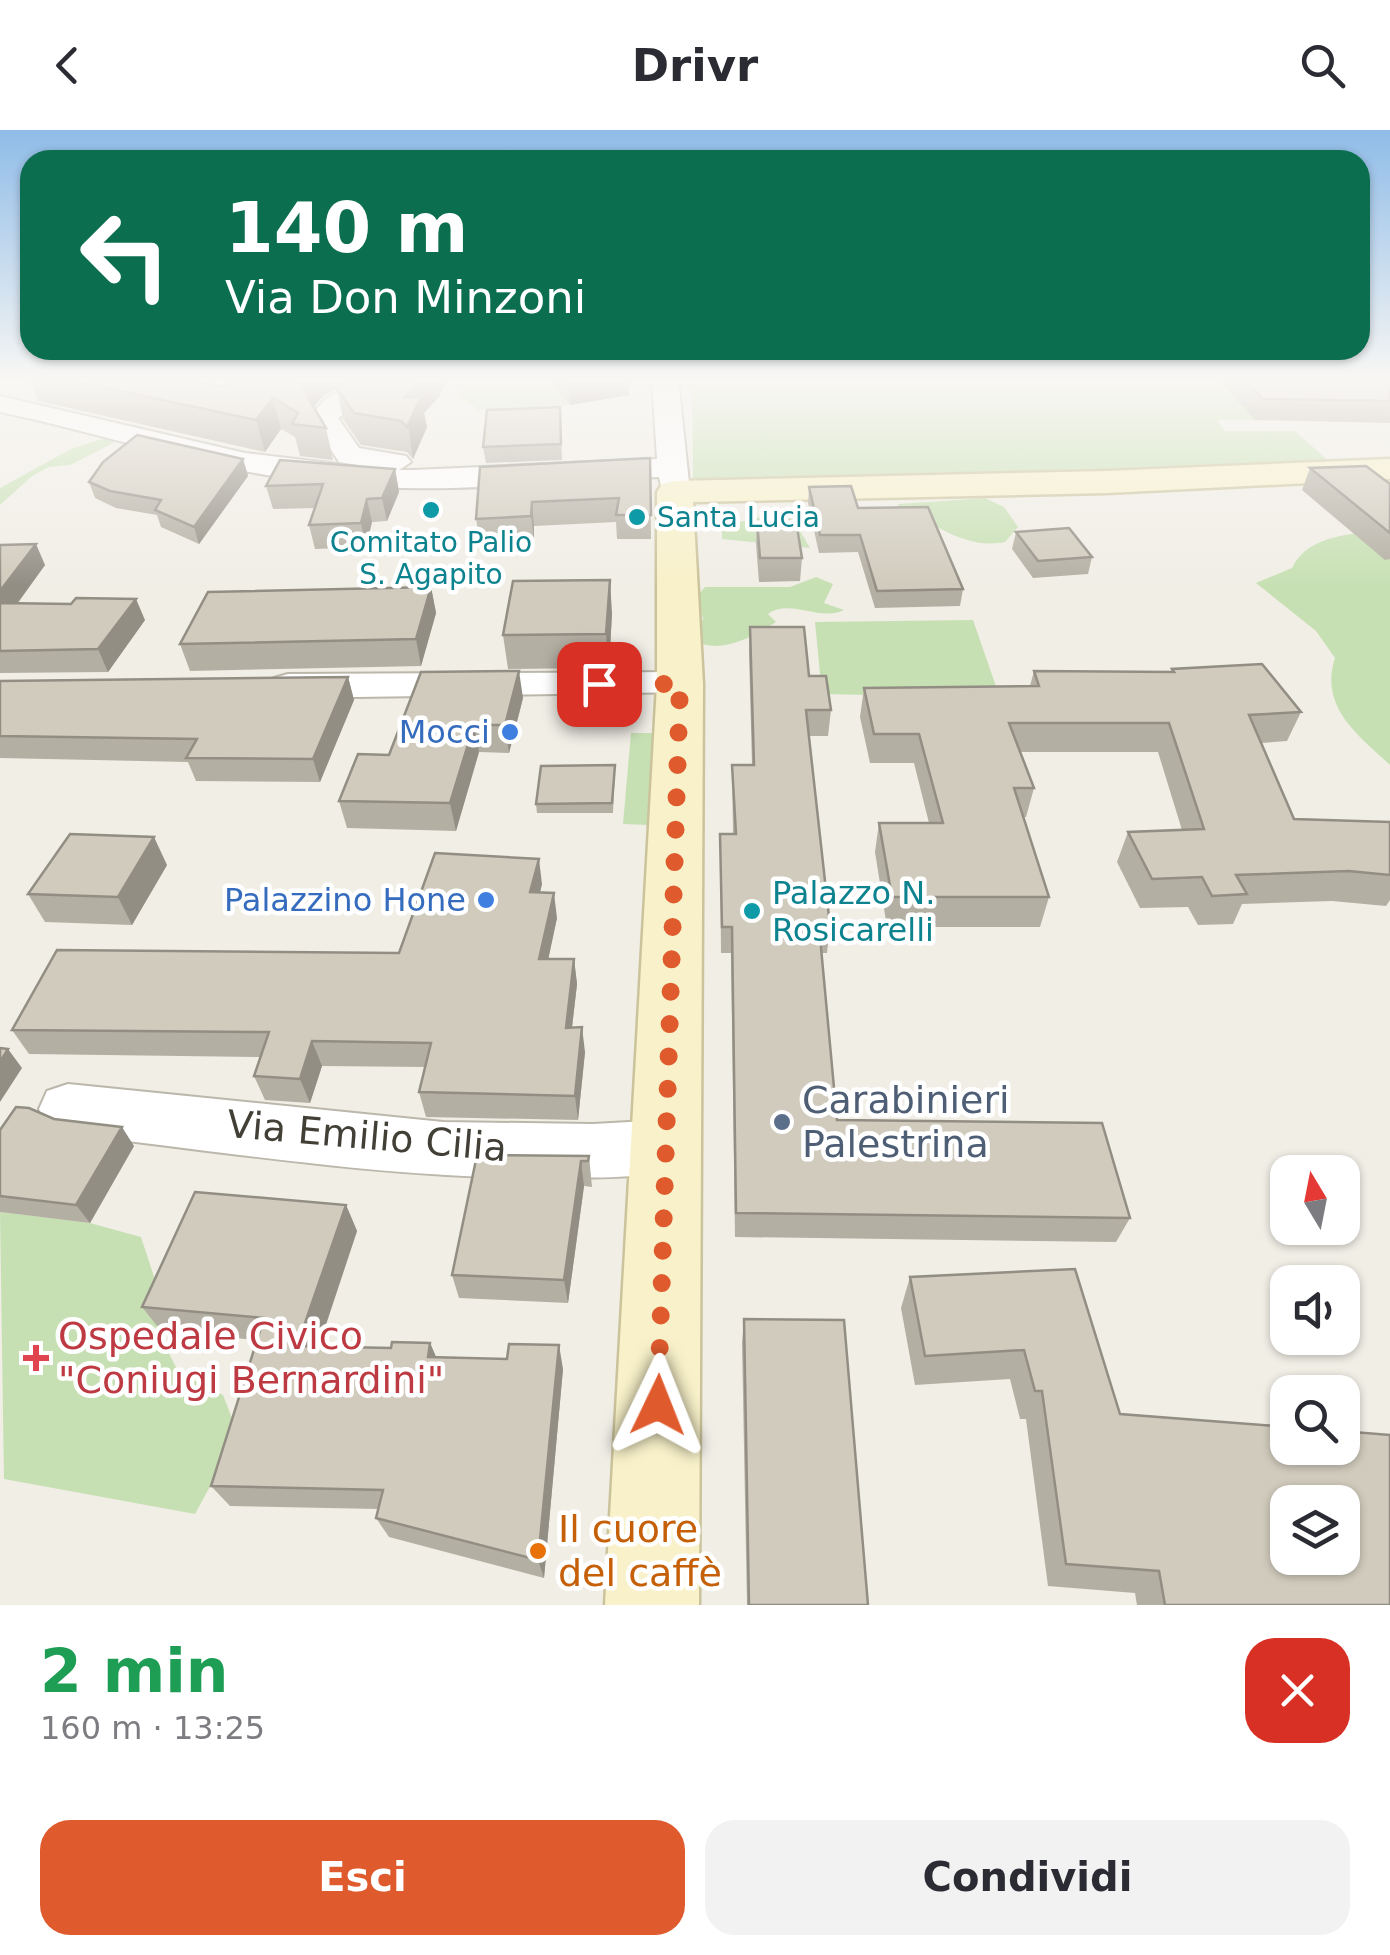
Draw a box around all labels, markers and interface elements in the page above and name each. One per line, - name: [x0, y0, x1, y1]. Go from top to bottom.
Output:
- icon: back: [40, 38, 95, 93]
- icon: search: [1295, 38, 1350, 93]
- text: Drivr: [632, 39, 758, 92]
- text: 140 m: [225, 187, 468, 269]
- icon: left: [60, 190, 190, 320]
- text: Via Don Minzoni: [225, 271, 586, 324]
- marker: Comitato Palio S. Agapito: [420, 499, 442, 521]
- place label: Santa Lucia: [657, 501, 820, 534]
- marker: Santa Lucia: [626, 506, 648, 528]
- place label: Comitato Palio S. Agapito: [330, 526, 532, 591]
- pin: [557, 642, 642, 727]
- icon: arrive: [572, 657, 627, 712]
- place label: Mocci: [399, 713, 490, 751]
- marker: Mocci: [499, 721, 521, 743]
- place label: Palazzo N. Rosicarelli: [772, 874, 935, 949]
- place label: Palazzino Hone: [224, 881, 466, 919]
- marker: Palazzino Hone: [475, 889, 497, 911]
- marker: Palazzo N. Rosicarelli: [741, 900, 763, 922]
- place label: Carabinieri Palestrina: [802, 1078, 1010, 1166]
- street label: Via Emilio Cilia: [225, 1102, 509, 1170]
- marker: Carabinieri Palestrina: [771, 1111, 793, 1133]
- north arrow: [1270, 1155, 1360, 1245]
- map controls: [1270, 1155, 1360, 1575]
- button: sound: [1270, 1265, 1360, 1355]
- place label: Ospedale Civico "Coniugi Bernardini": [58, 1314, 444, 1402]
- marker: Ospedale Civico "Coniugi Bernardini": [23, 1345, 49, 1371]
- position arrow: [606, 1353, 710, 1457]
- button: search: [1270, 1375, 1360, 1465]
- button: layers: [1270, 1485, 1360, 1575]
- place label: Il cuore del caffè: [558, 1507, 722, 1595]
- marker: Il cuore del caffè: [527, 1540, 549, 1562]
- text: 2 min: [40, 1636, 228, 1706]
- button: close: [1245, 1638, 1350, 1743]
- text: 160 m · 13:25: [40, 1709, 265, 1747]
- button: Esci: [40, 1820, 685, 1935]
- button: Condividi: [705, 1820, 1350, 1935]

